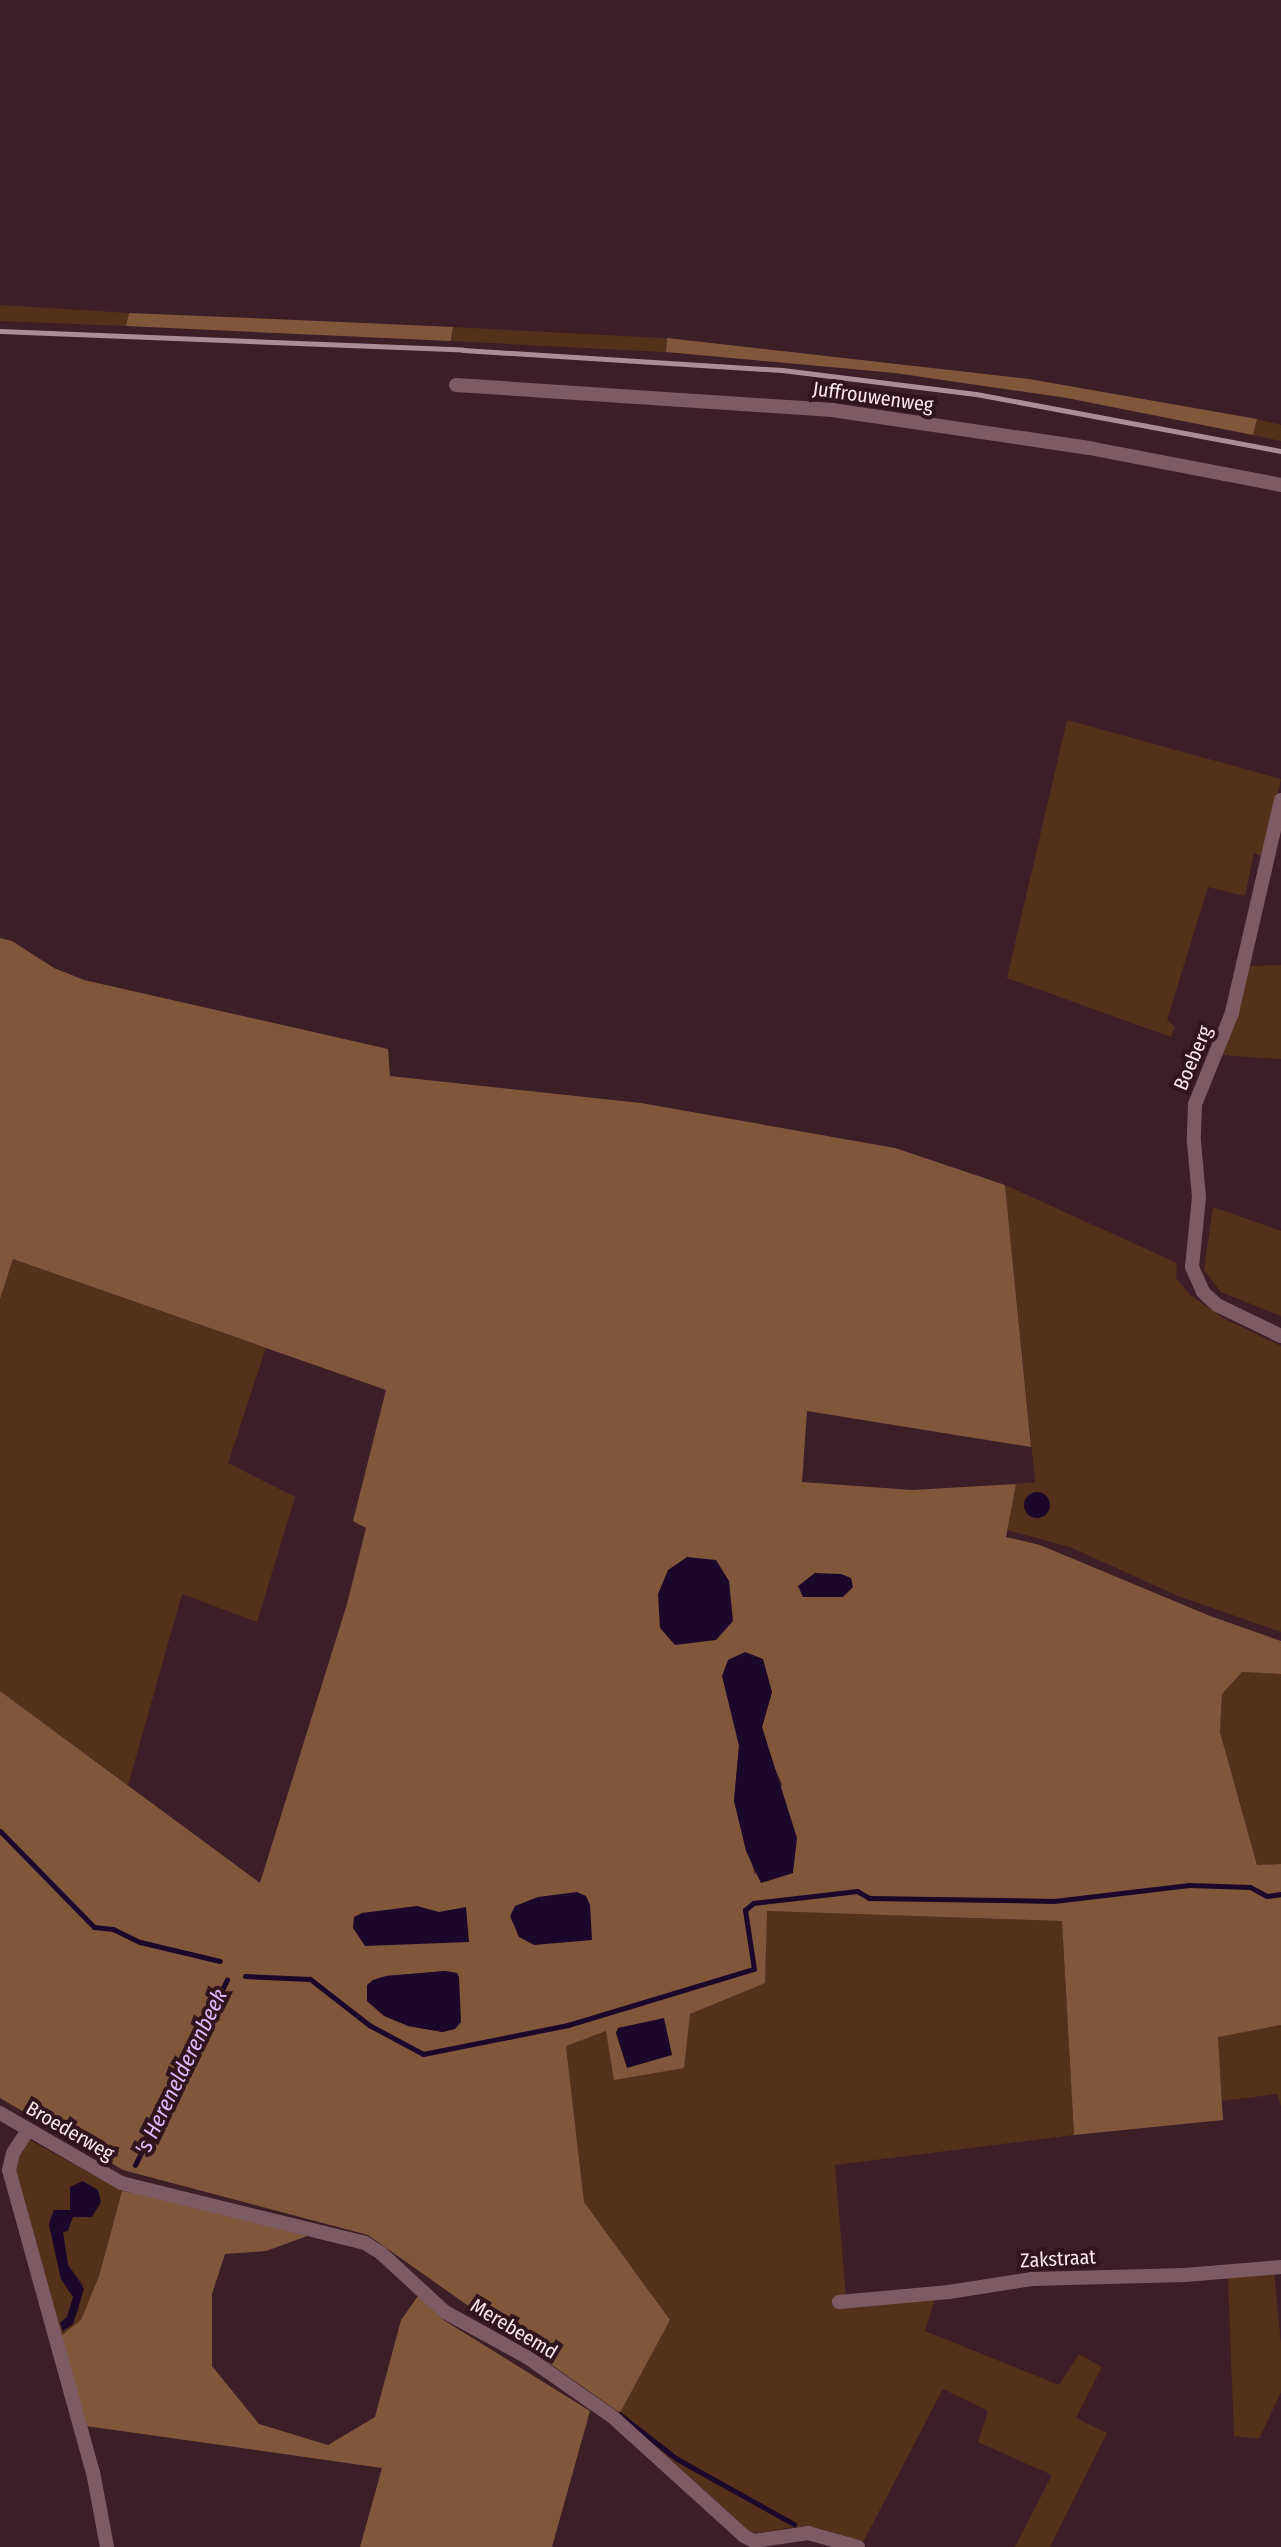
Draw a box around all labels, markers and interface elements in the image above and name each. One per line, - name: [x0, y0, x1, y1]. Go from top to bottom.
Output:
- street label: Juffrouwenweg: [811, 377, 935, 417]
- street label: Boeberg: [1169, 1022, 1217, 1094]
- water label: 's Herenelderenbeek: [129, 1985, 233, 2159]
- street label: Broederweg: [22, 2096, 118, 2166]
- street label: Zakstraat: [1020, 2245, 1096, 2273]
- street label: Merebeemd: [466, 2294, 562, 2364]

